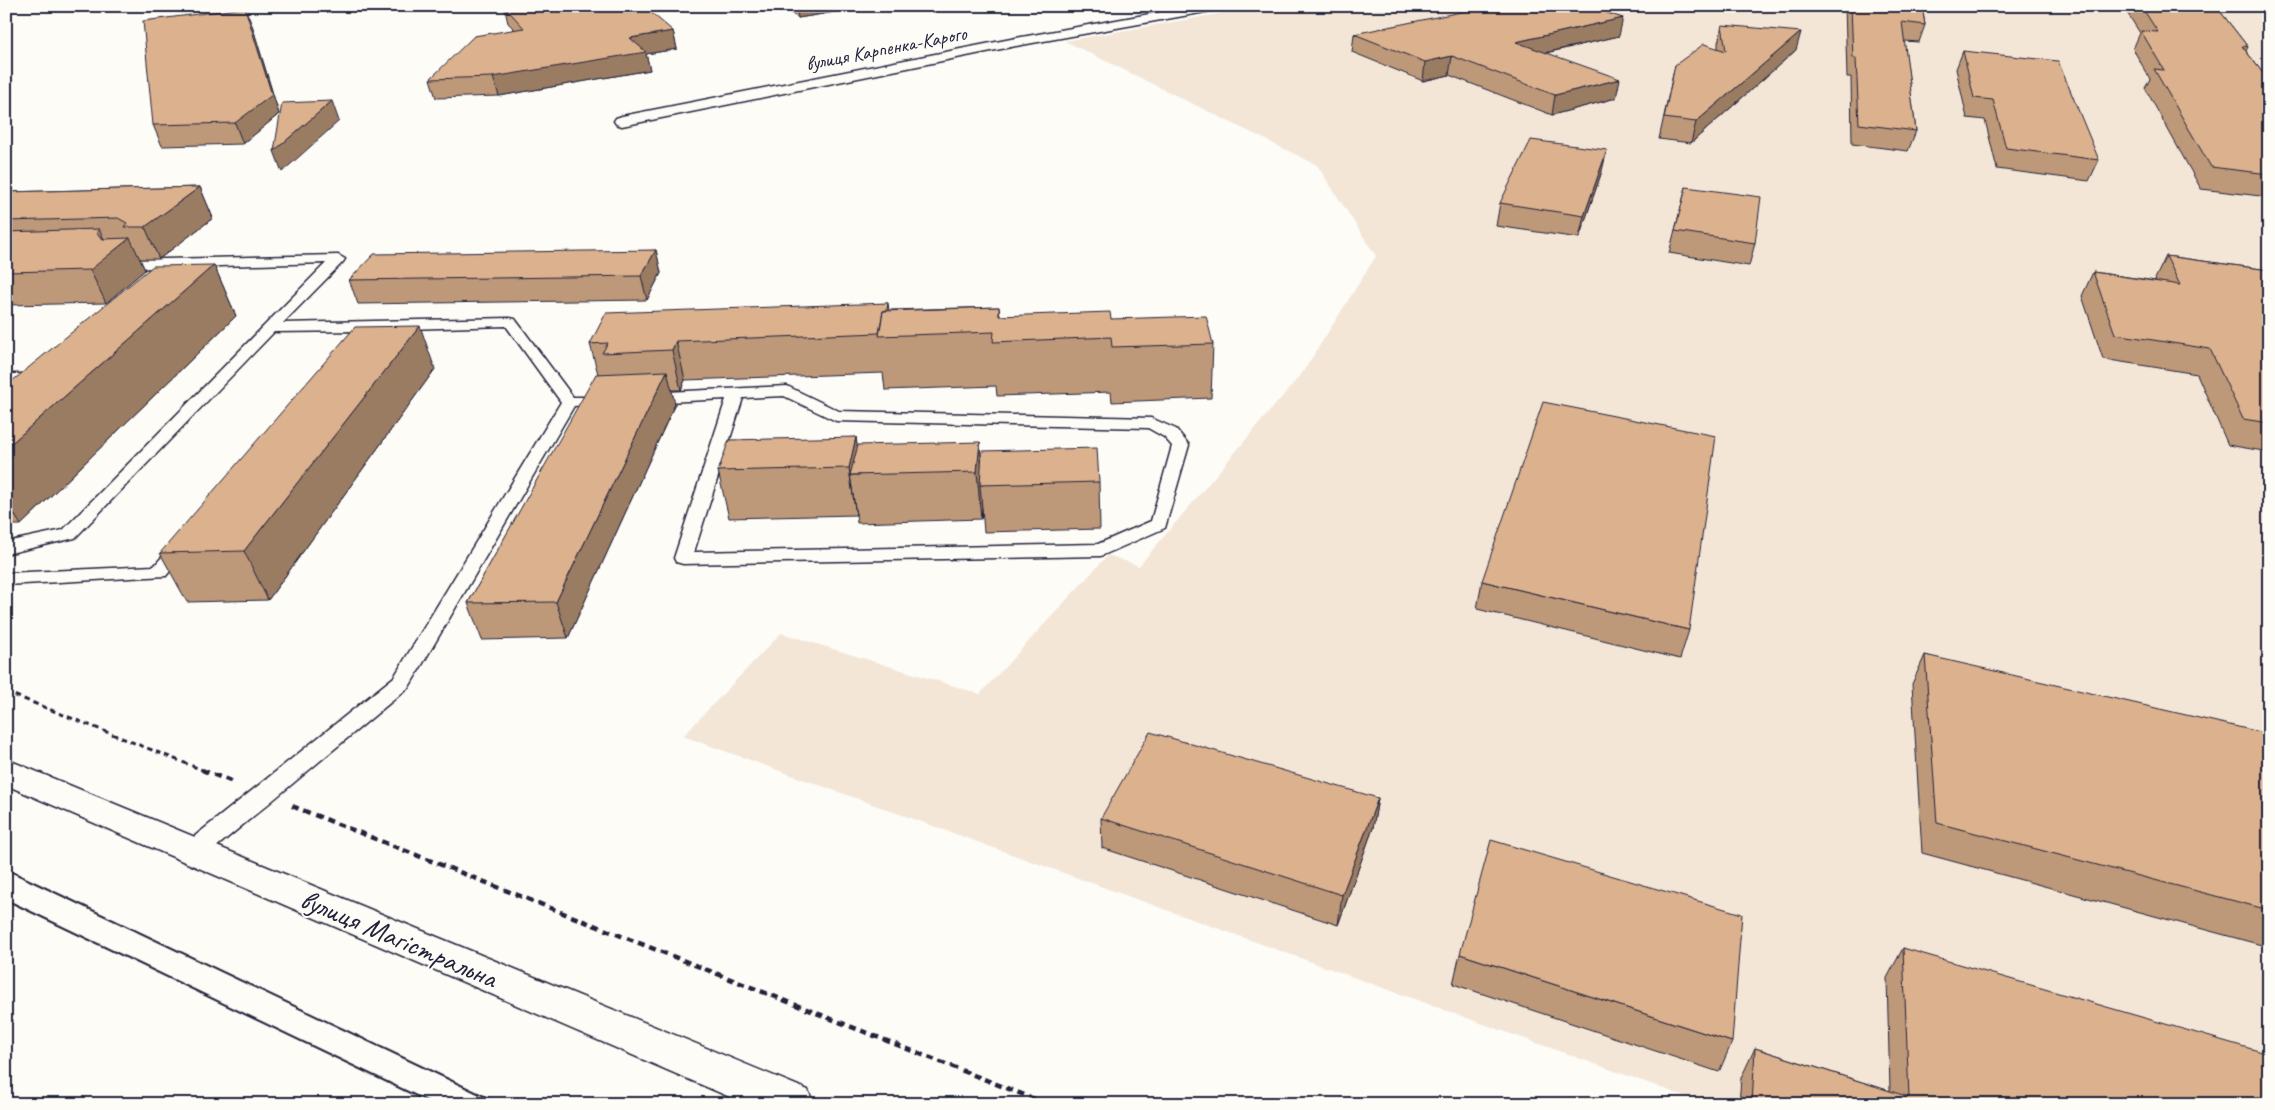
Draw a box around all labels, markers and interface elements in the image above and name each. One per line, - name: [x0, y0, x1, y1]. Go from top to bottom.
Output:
- street label: вулиця Карпенка-Карого: [804, 20, 969, 76]
- street label: вулиця Магістральна: [295, 880, 505, 997]

